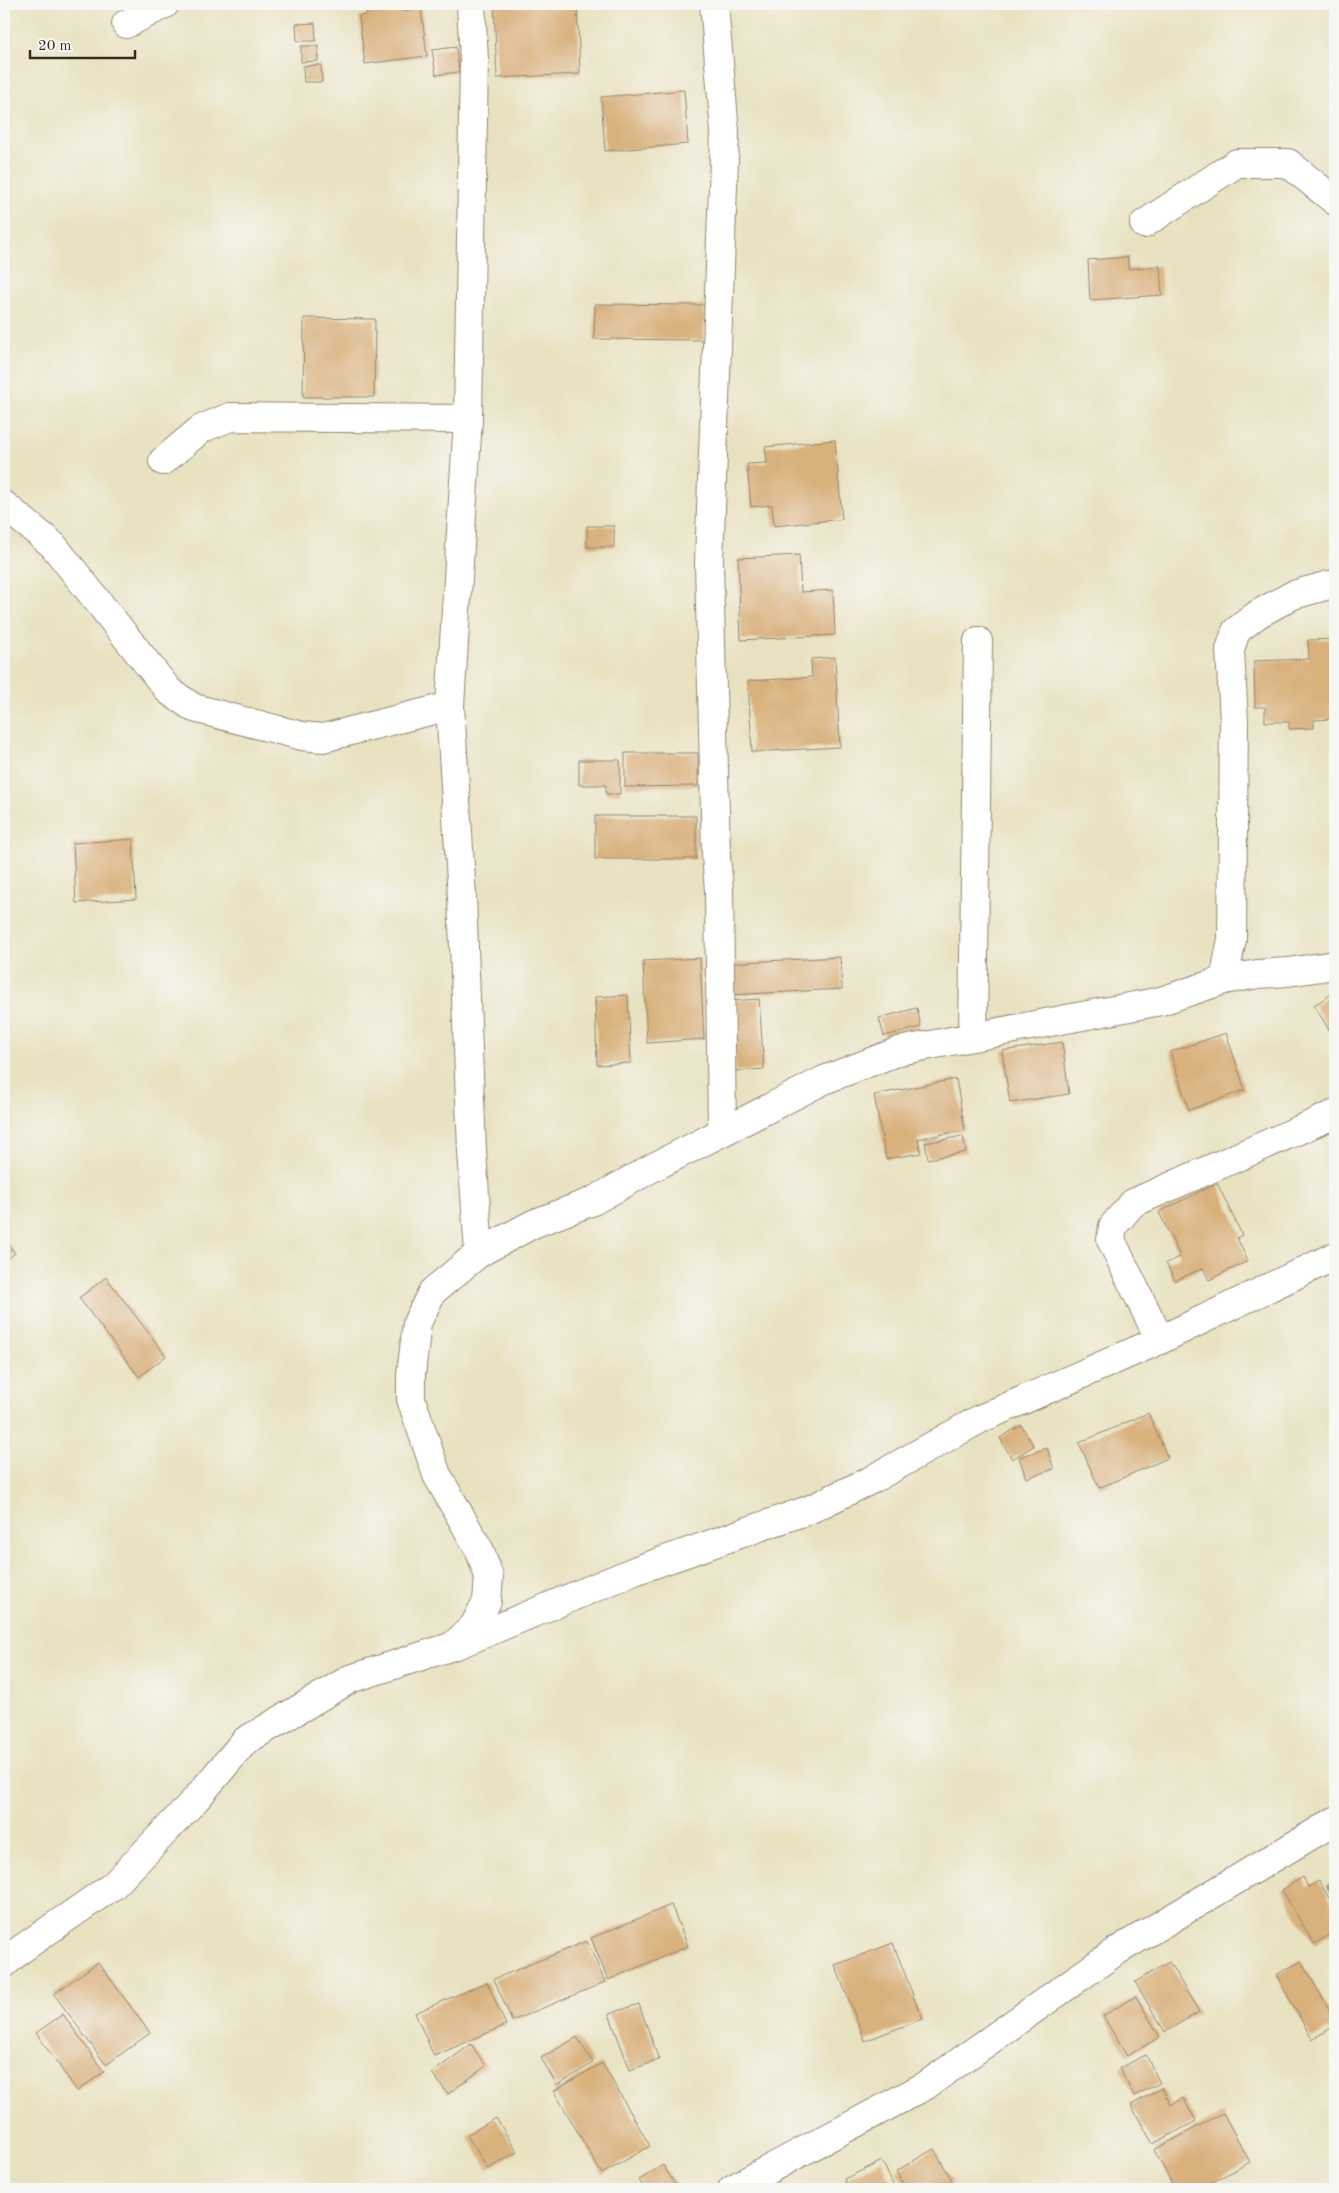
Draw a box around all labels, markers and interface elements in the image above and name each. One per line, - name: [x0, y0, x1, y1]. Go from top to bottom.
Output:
- scale bar: [30, 28, 135, 60]
- text: 20 m: [38, 39, 72, 54]

